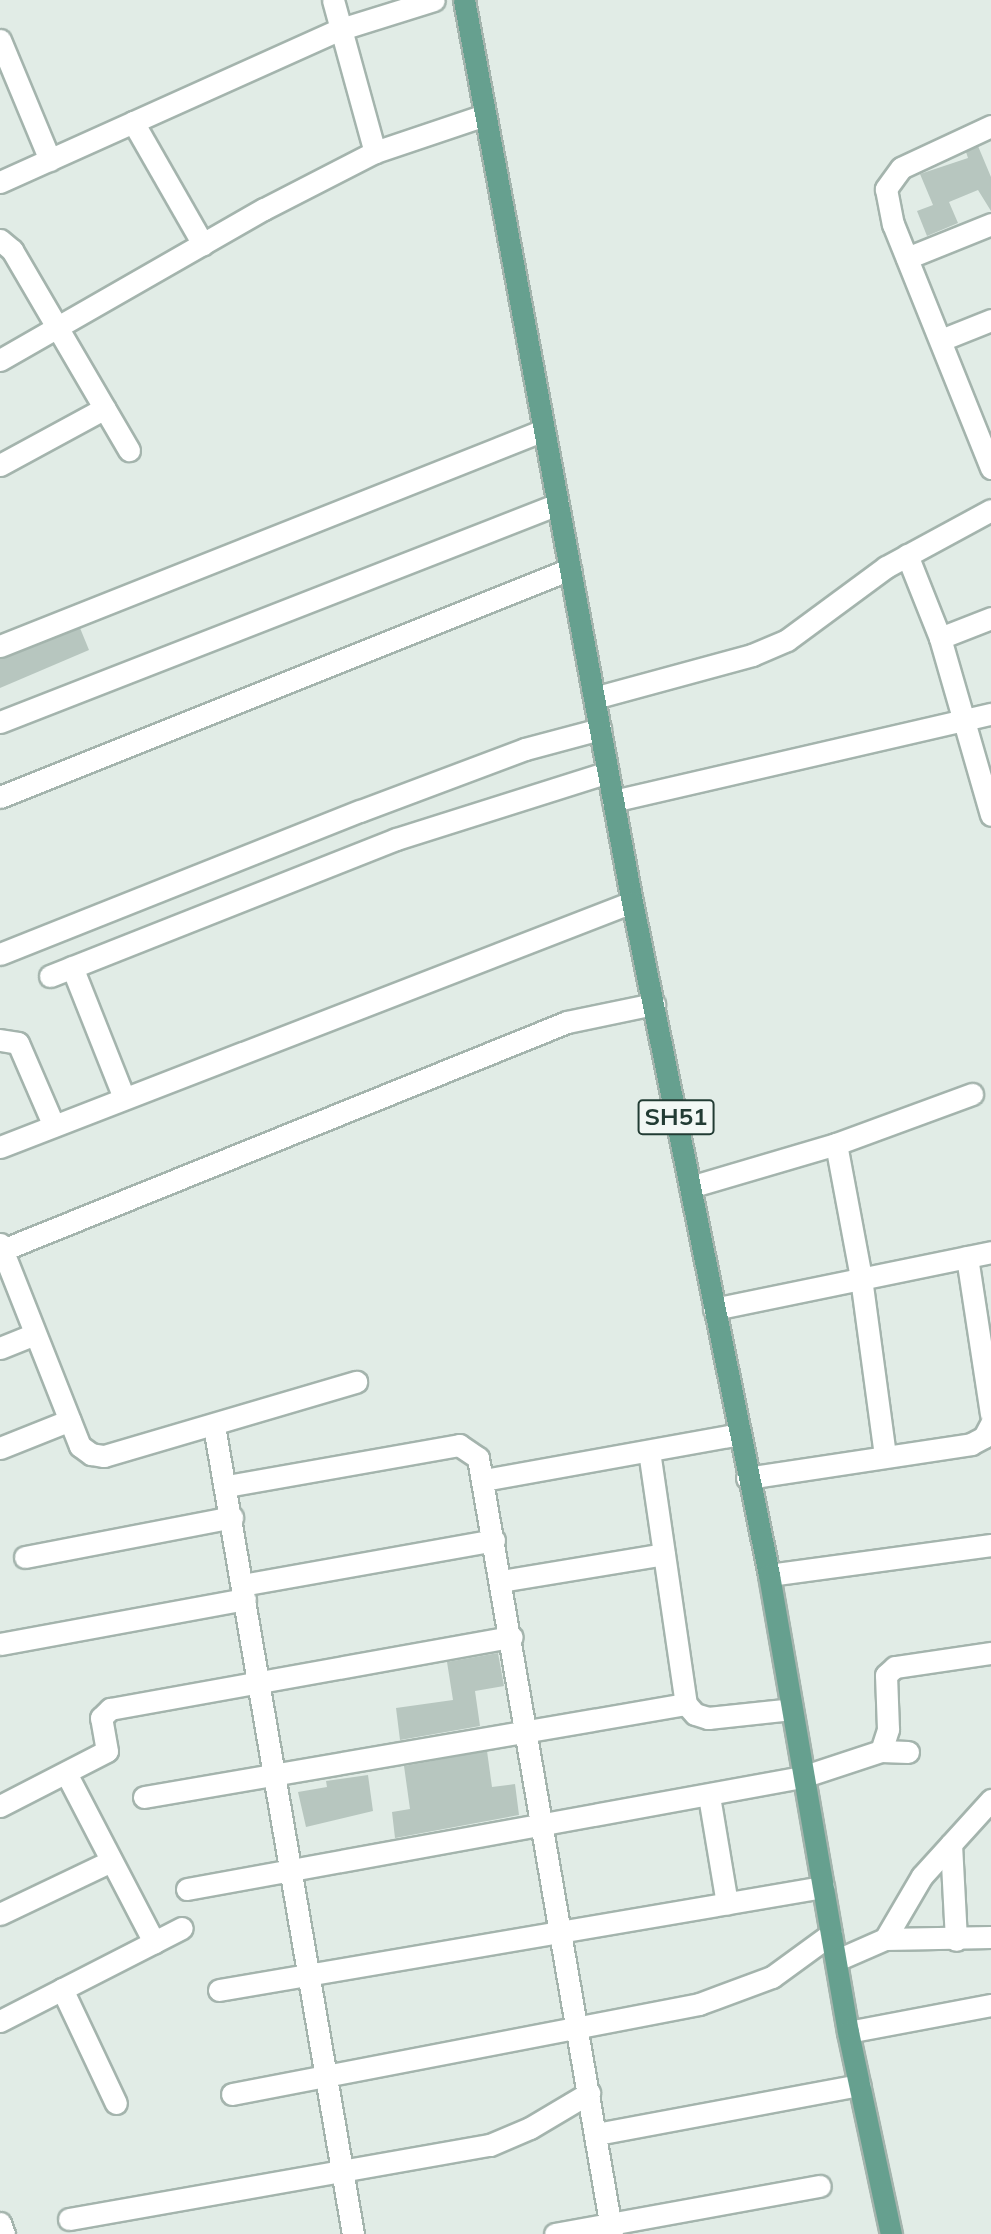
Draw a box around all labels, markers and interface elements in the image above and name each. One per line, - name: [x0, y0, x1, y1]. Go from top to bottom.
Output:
- road number: SH51: [638, 1097, 714, 1138]

